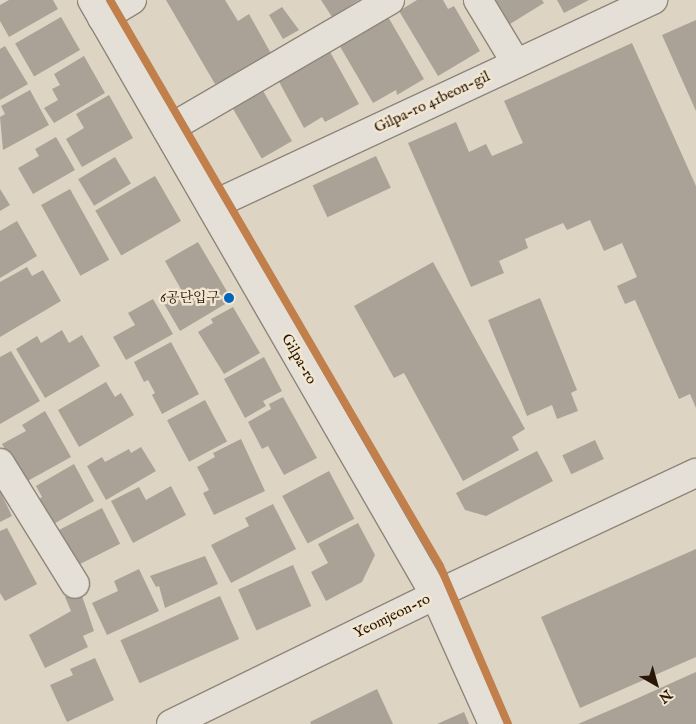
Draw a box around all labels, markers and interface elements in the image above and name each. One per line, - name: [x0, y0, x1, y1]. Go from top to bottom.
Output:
- street label: Gilpa-ro 41beon-gil: [371, 67, 493, 137]
- place label: 6공단입구: [160, 290, 220, 306]
- marker: 6공단입구: [224, 293, 234, 303]
- street label: Gilpa-ro: [277, 331, 321, 387]
- street label: Yeomjeon-ro: [351, 590, 433, 642]
- north arrow: [631, 659, 681, 709]
- text: N: [655, 685, 676, 707]

